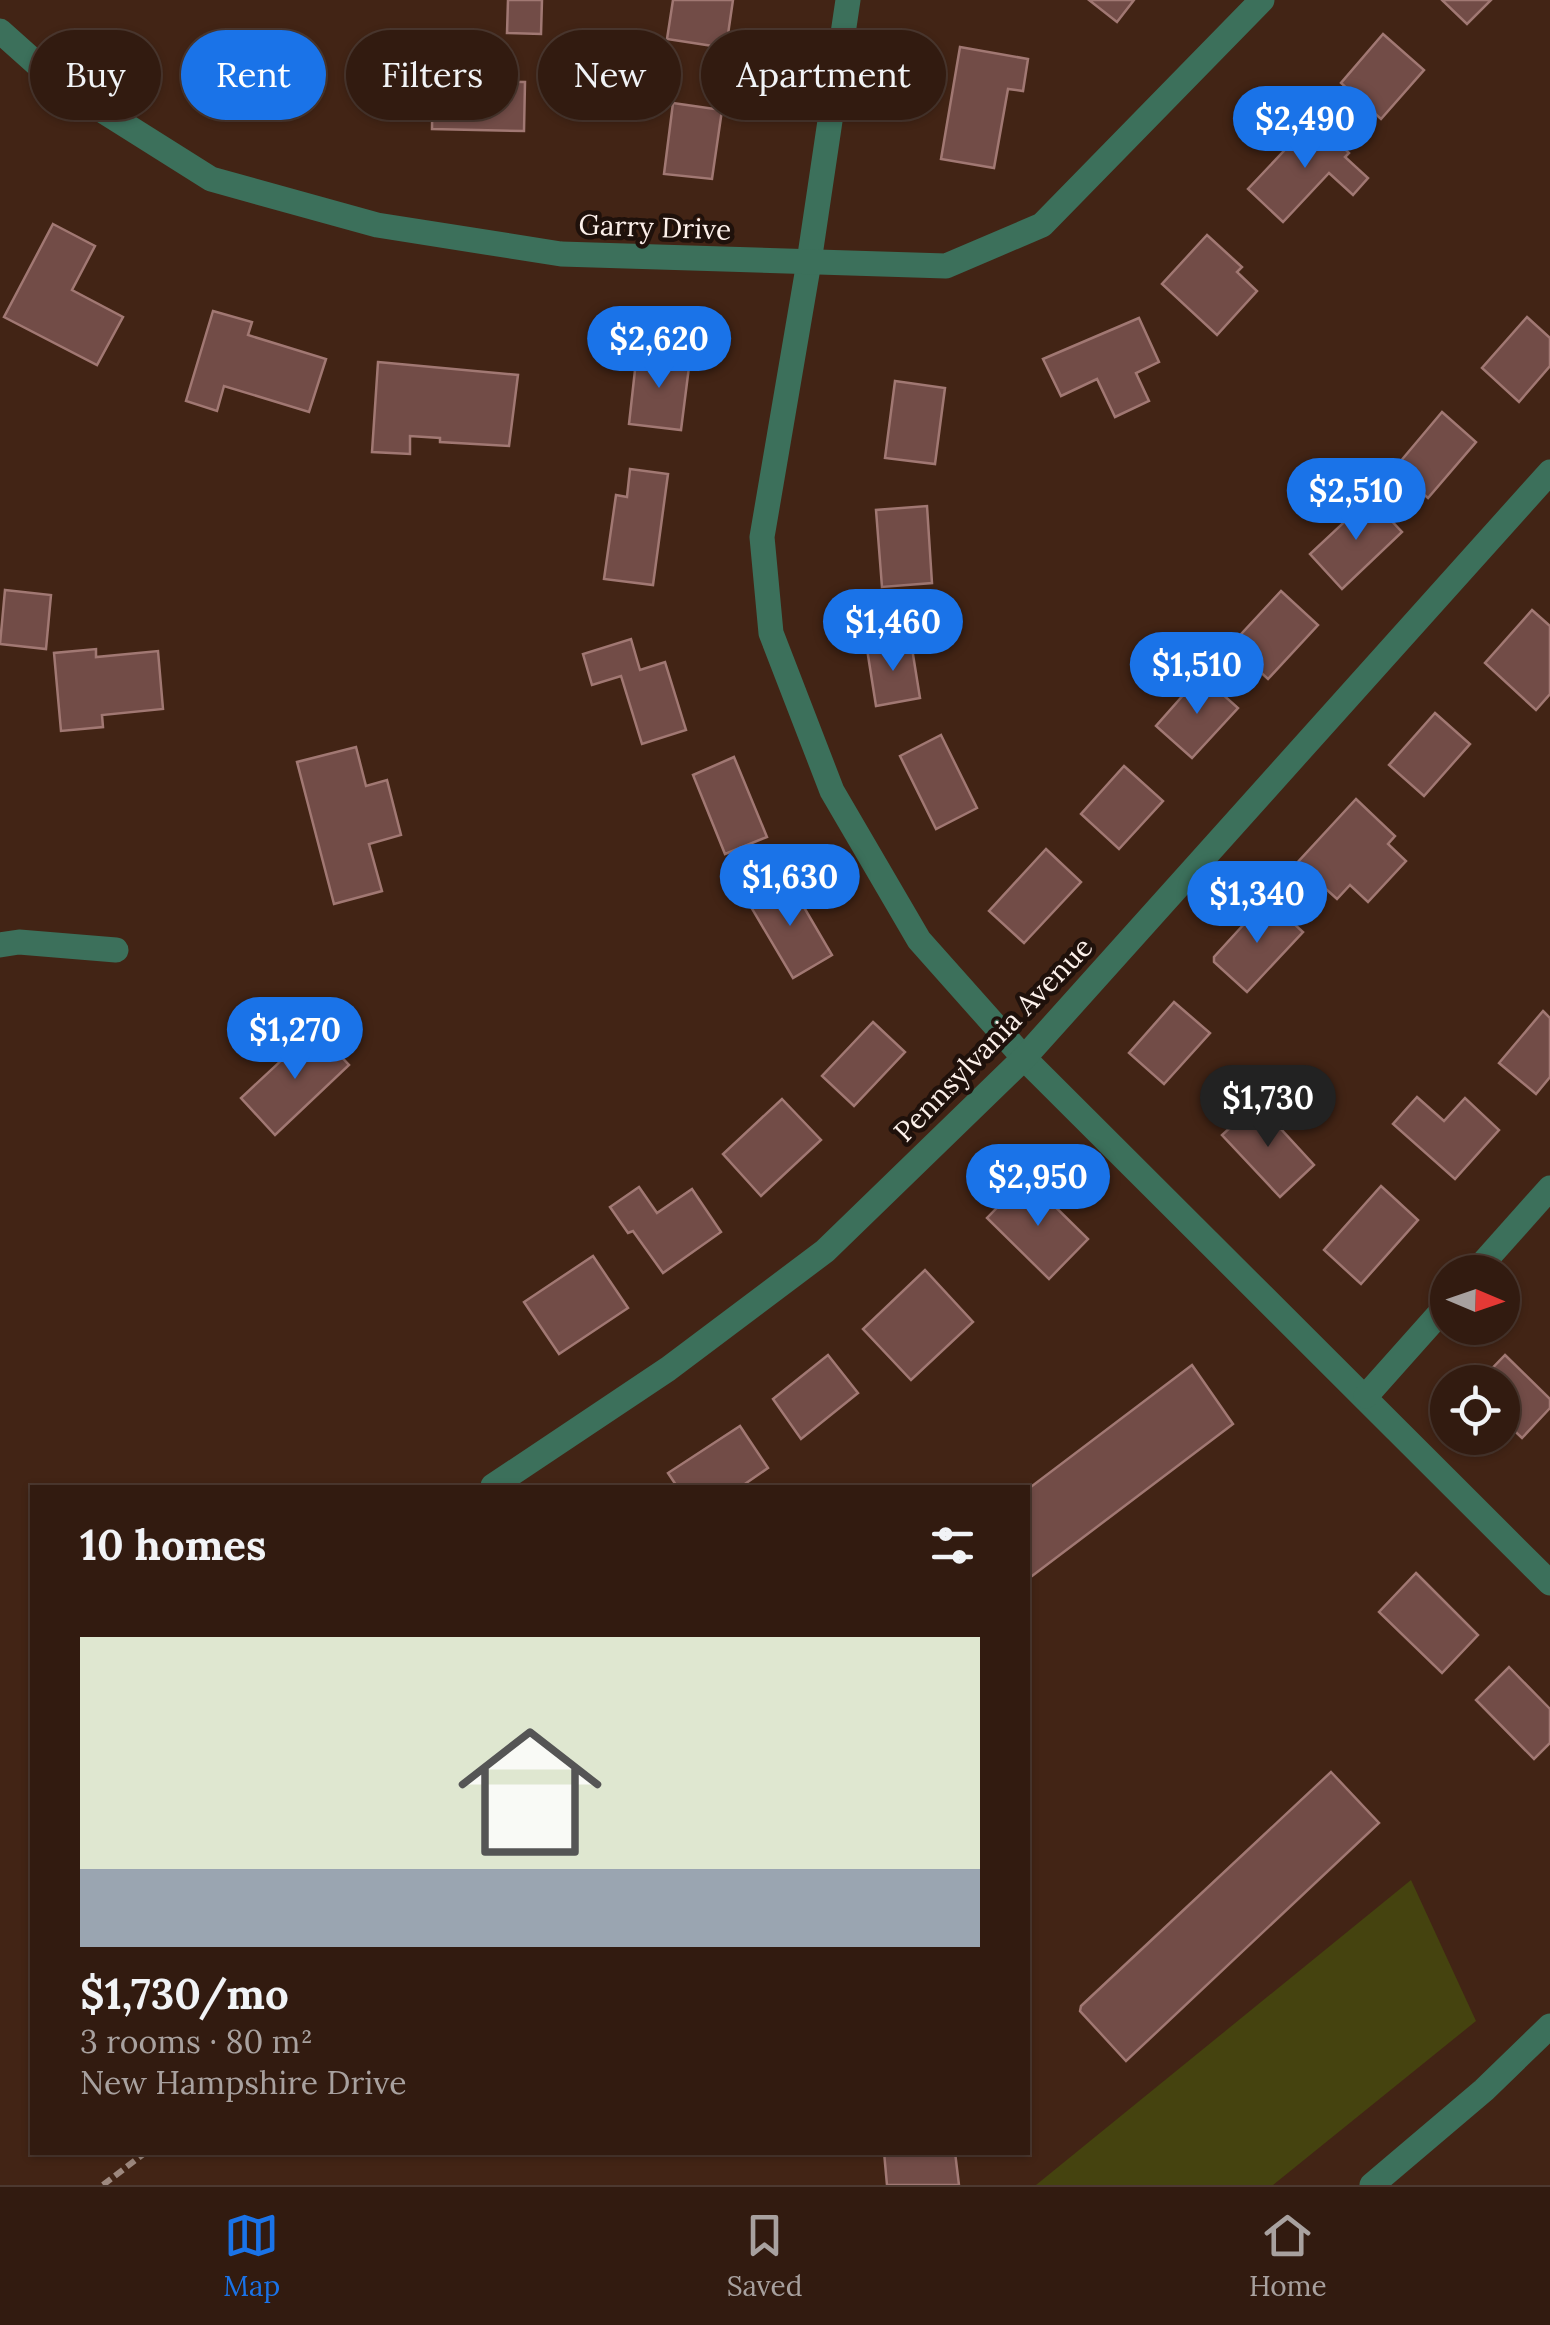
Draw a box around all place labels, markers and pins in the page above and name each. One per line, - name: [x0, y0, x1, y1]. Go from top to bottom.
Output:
- pin: $2,490: [1224, 86, 1386, 171]
- pin: $2,620: [578, 306, 740, 391]
- pin: $2,510: [1275, 458, 1437, 543]
- pin: $1,460: [812, 589, 974, 674]
- pin: $1,510: [1116, 632, 1278, 717]
- pin: $1,630: [709, 844, 871, 929]
- pin: $1,340: [1176, 861, 1338, 946]
- pin: $1,270: [214, 997, 376, 1082]
- pin: $1,730: [1187, 1065, 1349, 1150]
- pin: $2,950: [957, 1144, 1119, 1229]

